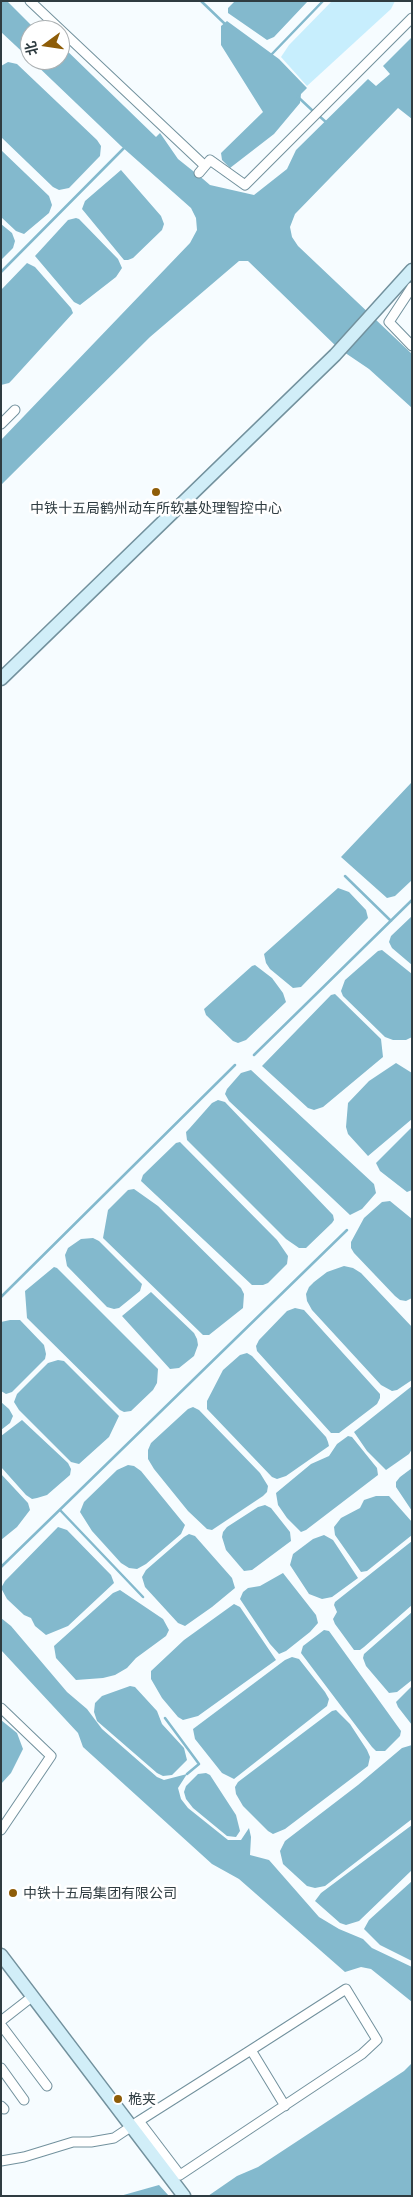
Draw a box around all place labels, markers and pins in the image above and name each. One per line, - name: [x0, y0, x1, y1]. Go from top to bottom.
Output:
- marker: 中铁十五局鹤州动车所软基处理智控中心: [150, 486, 162, 498]
- place label: 中铁十五局鹤州动车所软基处理智控中心: [30, 500, 282, 516]
- place label: 中铁十五局集团有限公司: [23, 1885, 177, 1901]
- marker: 中铁十五局集团有限公司: [7, 1887, 19, 1899]
- place label: 桅夹: [128, 2091, 156, 2107]
- marker: 桅夹: [112, 2093, 124, 2105]

